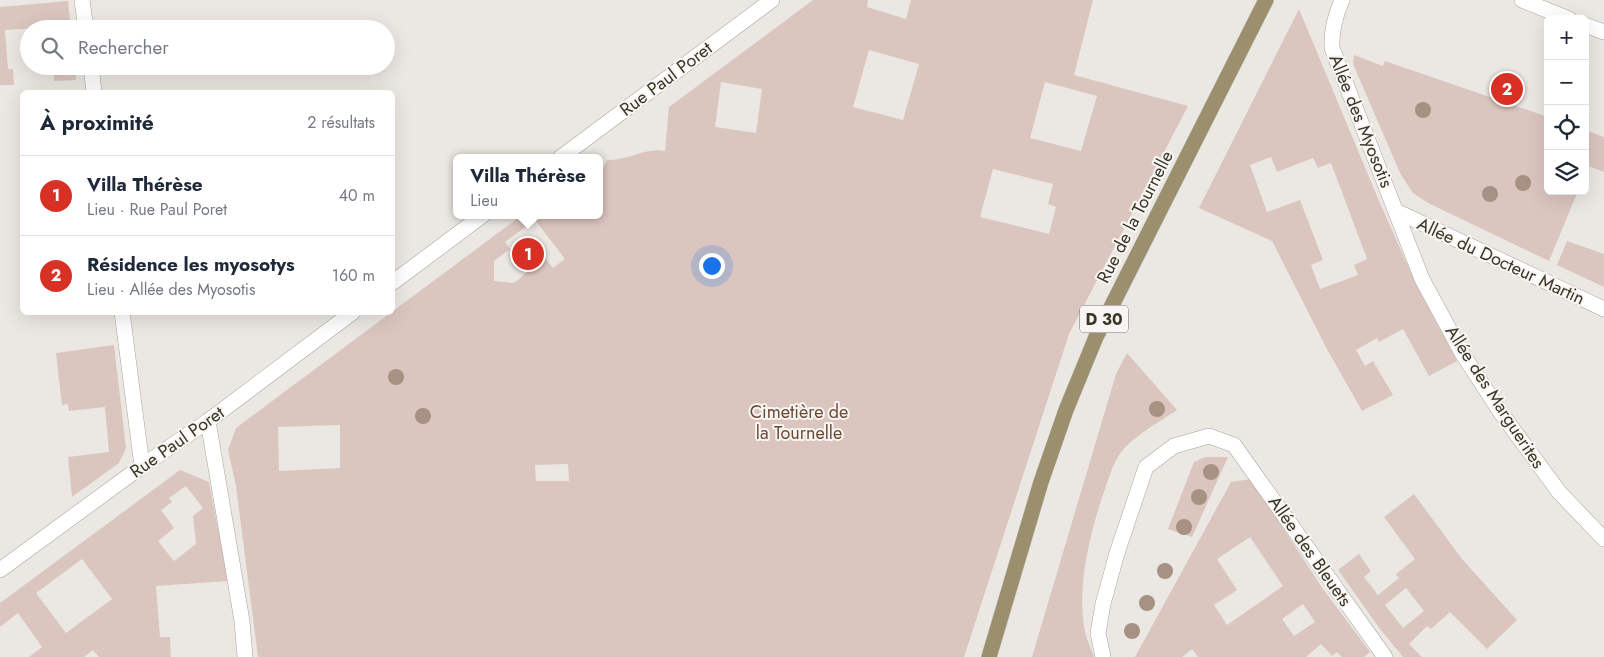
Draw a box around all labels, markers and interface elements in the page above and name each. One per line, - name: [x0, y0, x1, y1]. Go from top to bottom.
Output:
- map controls: [1544, 15, 1589, 195]
- button: +: [1544, 15, 1589, 60]
- search box: [20, 20, 395, 75]
- icon: search: [38, 34, 66, 62]
- text: Rechercher: [78, 34, 169, 61]
- street label: Rue Paul Poret: [614, 35, 718, 122]
- street label: Allée des Myosotis: [1322, 50, 1400, 192]
- button: −: [1544, 60, 1589, 105]
- pin: 2: [1491, 70, 1523, 108]
- button: locate: [1544, 105, 1589, 150]
- text: À proximité: [40, 108, 154, 138]
- text: 2 résultats: [307, 111, 375, 134]
- street label: Rue de la Tournelle: [1090, 146, 1180, 288]
- button: layers: [1544, 150, 1589, 195]
- popup: [453, 154, 603, 219]
- text: Villa Thérèse: [470, 162, 586, 189]
- text: Villa Thérèse: [87, 171, 203, 198]
- text: 1: [52, 184, 60, 207]
- text: 40 m: [339, 184, 375, 207]
- text: Lieu: [470, 189, 498, 212]
- text: Lieu · Rue Paul Poret: [87, 198, 227, 221]
- street label: Allée du Docteur Martin: [1413, 211, 1589, 311]
- pin: 1: [512, 235, 544, 273]
- text: Résidence les myosotys: [87, 251, 295, 278]
- your location: [699, 253, 725, 279]
- text: 2: [51, 264, 61, 287]
- text: 160 m: [332, 264, 375, 287]
- text: Lieu · Allée des Myosotis: [87, 278, 255, 301]
- road number: D 30: [1080, 306, 1128, 332]
- street label: Allée des Marguerites: [1439, 320, 1551, 474]
- street label: Rue Paul Poret: [125, 399, 230, 484]
- park label: Cimetière de la Tournelle: [750, 399, 848, 446]
- street label: Allée des Bleuets: [1262, 490, 1358, 612]

